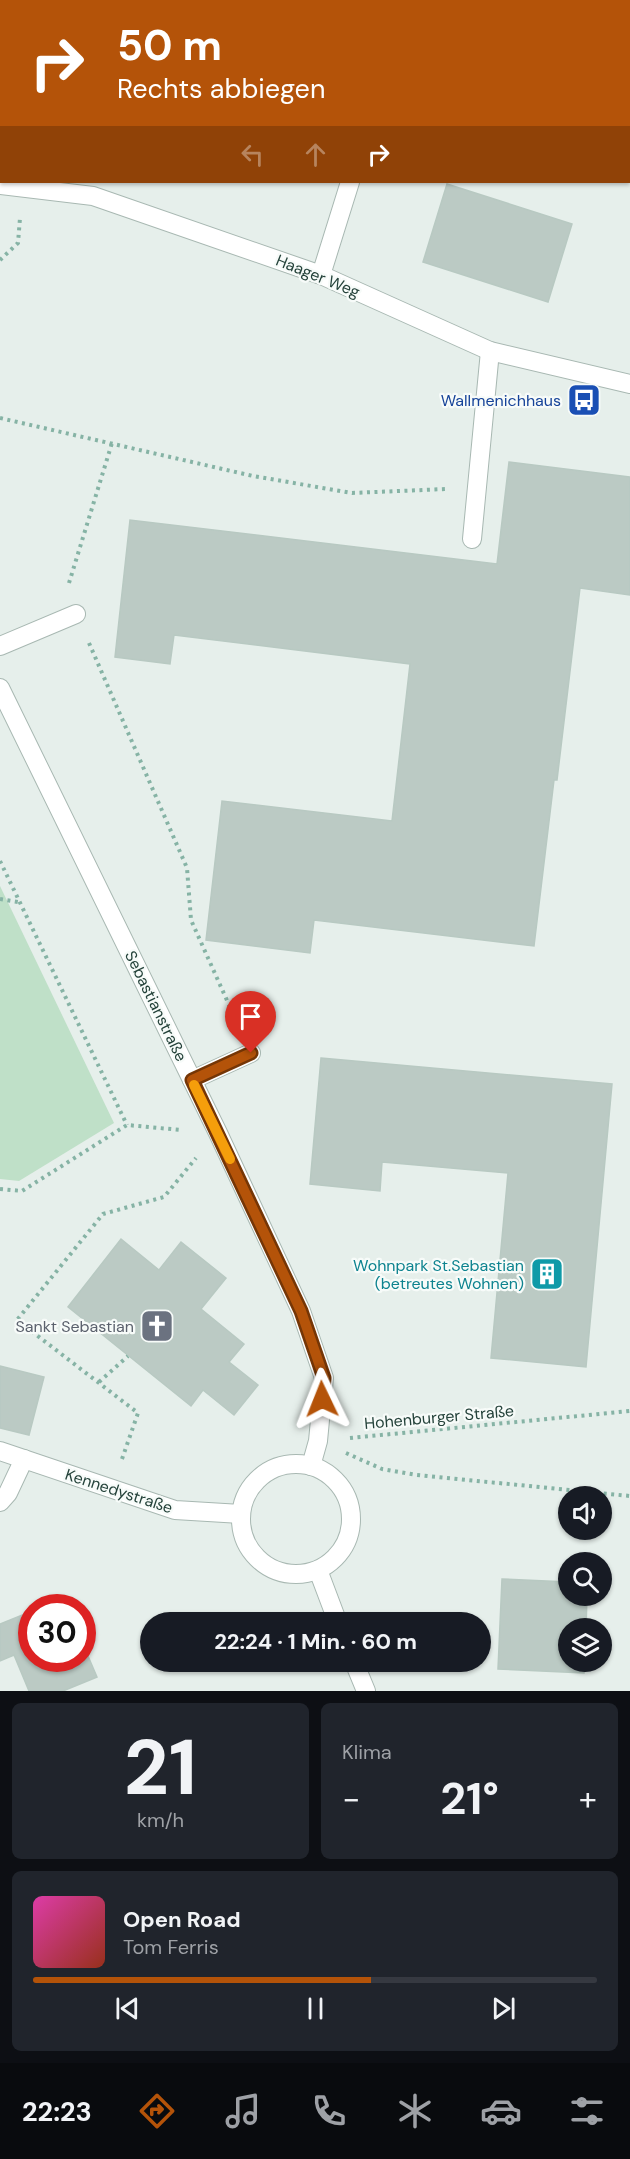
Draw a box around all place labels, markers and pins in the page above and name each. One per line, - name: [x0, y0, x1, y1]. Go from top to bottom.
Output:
- bus stop icon: Wallmenichhaus: [566, 382, 602, 418]
- place label: Wallmenichhaus: [441, 390, 561, 411]
- pin: [225, 991, 276, 1053]
- place label: Wohnpark St.Sebastian (betreutes Wohnen): [353, 1255, 524, 1294]
- building icon: Wohnpark St.Sebastian (betreutes Wohnen): [529, 1256, 565, 1292]
- church icon: Sankt Sebastian: [139, 1308, 175, 1344]
- place label: Sankt Sebastian: [15, 1316, 134, 1337]

